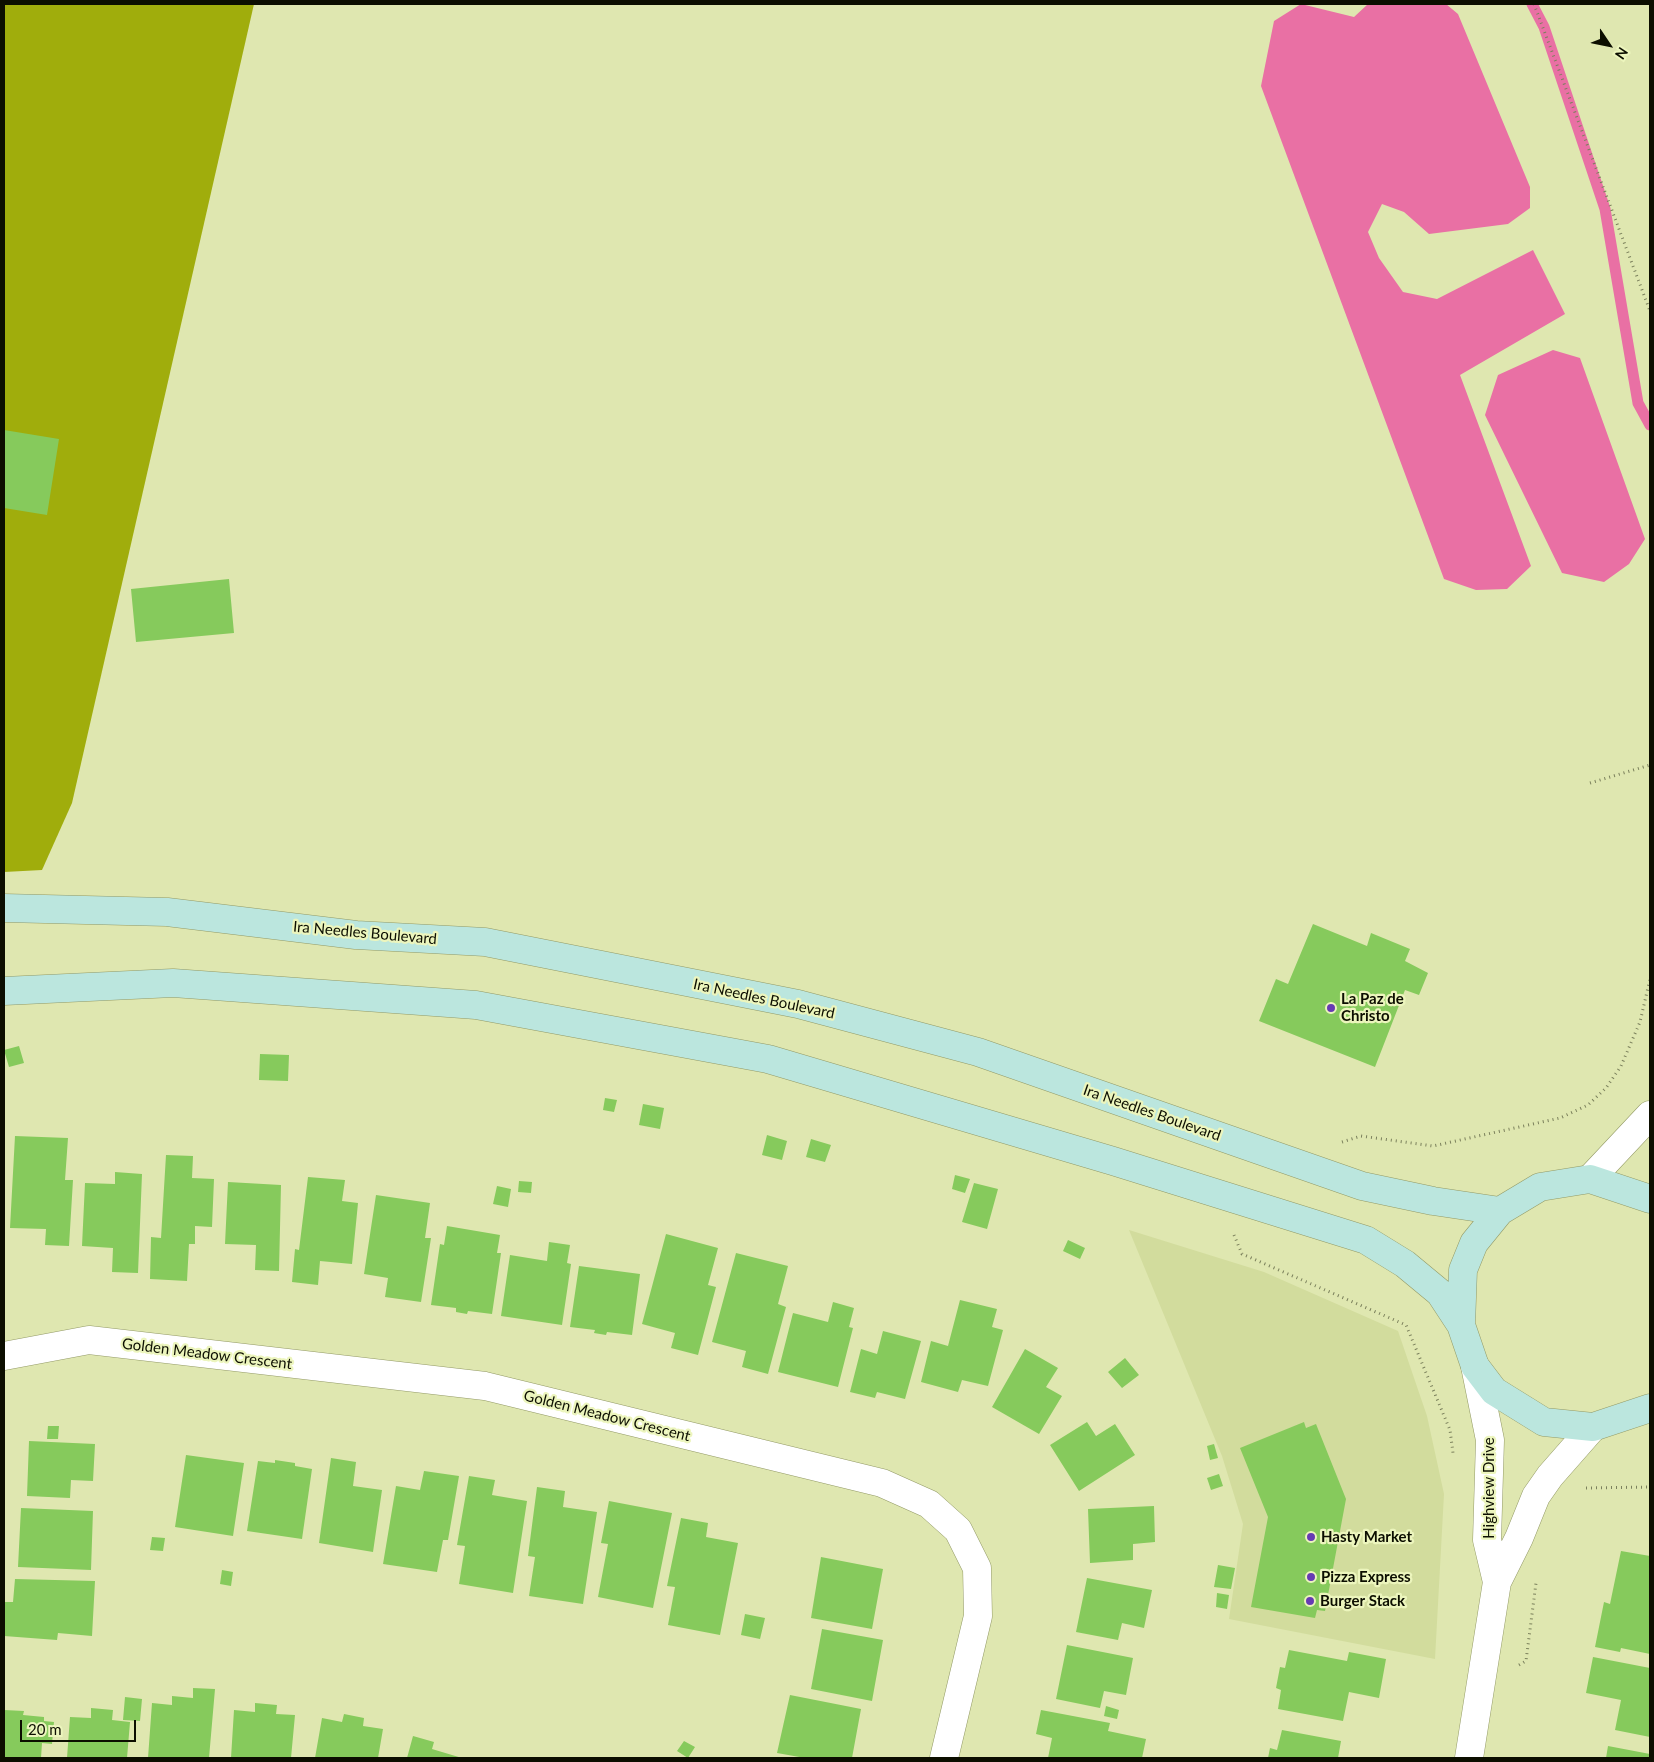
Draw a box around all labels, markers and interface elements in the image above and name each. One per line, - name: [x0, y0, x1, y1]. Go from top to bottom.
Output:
- north arrow: [1584, 20, 1634, 70]
- text: N: [1612, 44, 1632, 63]
- street label: Ira Needles Boulevard: [292, 918, 438, 948]
- street label: Ira Needles Boulevard: [692, 975, 836, 1023]
- place label: La Paz de Christo: [1341, 990, 1404, 1025]
- marker: La Paz de Christo: [1325, 1002, 1337, 1014]
- street label: Ira Needles Boulevard: [1081, 1081, 1223, 1145]
- street label: Golden Meadow Crescent: [121, 1335, 293, 1373]
- street label: Golden Meadow Crescent: [522, 1387, 692, 1445]
- street label: Highview Drive: [1480, 1437, 1498, 1539]
- place label: Hasty Market: [1321, 1528, 1412, 1546]
- marker: Hasty Market: [1305, 1531, 1317, 1543]
- place label: Pizza Express: [1321, 1568, 1411, 1586]
- marker: Pizza Express: [1305, 1571, 1317, 1583]
- place label: Burger Stack: [1320, 1592, 1405, 1610]
- marker: Burger Stack: [1304, 1595, 1316, 1607]
- scale bar: [22, 1710, 139, 1742]
- text: 20 m: [28, 1720, 62, 1738]

